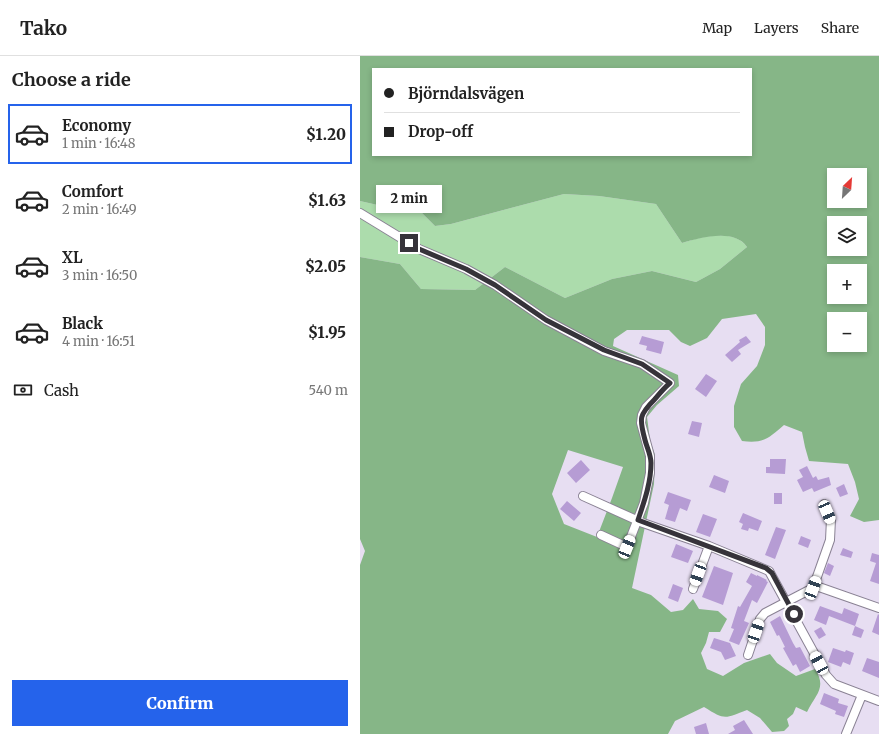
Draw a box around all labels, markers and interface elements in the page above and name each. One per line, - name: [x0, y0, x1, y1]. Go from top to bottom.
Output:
- text: Tako: [20, 16, 67, 40]
- text: Map: [702, 19, 732, 37]
- text: Layers: [754, 19, 799, 37]
- text: Share: [821, 19, 859, 37]
- text: Choose a ride: [12, 68, 131, 91]
- text: Björndalsvägen: [408, 84, 524, 103]
- icon: car: [14, 116, 50, 152]
- text: Economy: [62, 116, 131, 135]
- text: Drop-off: [408, 122, 473, 141]
- text: $1.20: [306, 125, 346, 144]
- text: 1 min · 16:48: [62, 135, 135, 152]
- north arrow: [827, 168, 867, 208]
- map controls: [827, 168, 867, 352]
- icon: car: [14, 182, 50, 218]
- text: Comfort: [62, 182, 123, 201]
- callout: 2 min: [376, 185, 442, 213]
- text: 2 min: [390, 190, 428, 207]
- text: $1.63: [308, 191, 346, 210]
- text: 2 min · 16:49: [62, 201, 137, 218]
- button: layers: [827, 216, 867, 256]
- route end: [400, 234, 418, 252]
- icon: car: [14, 248, 50, 284]
- text: XL: [62, 248, 83, 267]
- text: $2.05: [305, 257, 346, 276]
- button: +: [827, 264, 867, 304]
- text: 3 min · 16:50: [62, 267, 137, 284]
- button: −: [827, 312, 867, 352]
- icon: car: [14, 314, 50, 350]
- text: Black: [62, 314, 103, 333]
- text: $1.95: [308, 323, 346, 342]
- text: 4 min · 16:51: [62, 333, 135, 350]
- icon: cash: [12, 379, 34, 401]
- text: Cash: [44, 381, 79, 400]
- text: 540 m: [308, 382, 348, 399]
- car: [817, 499, 837, 525]
- car: [617, 534, 637, 560]
- car: [688, 561, 708, 587]
- car: [803, 575, 823, 601]
- route start: [785, 605, 803, 623]
- car: [746, 618, 766, 644]
- car: [808, 650, 830, 676]
- button: Confirm: [12, 680, 348, 726]

